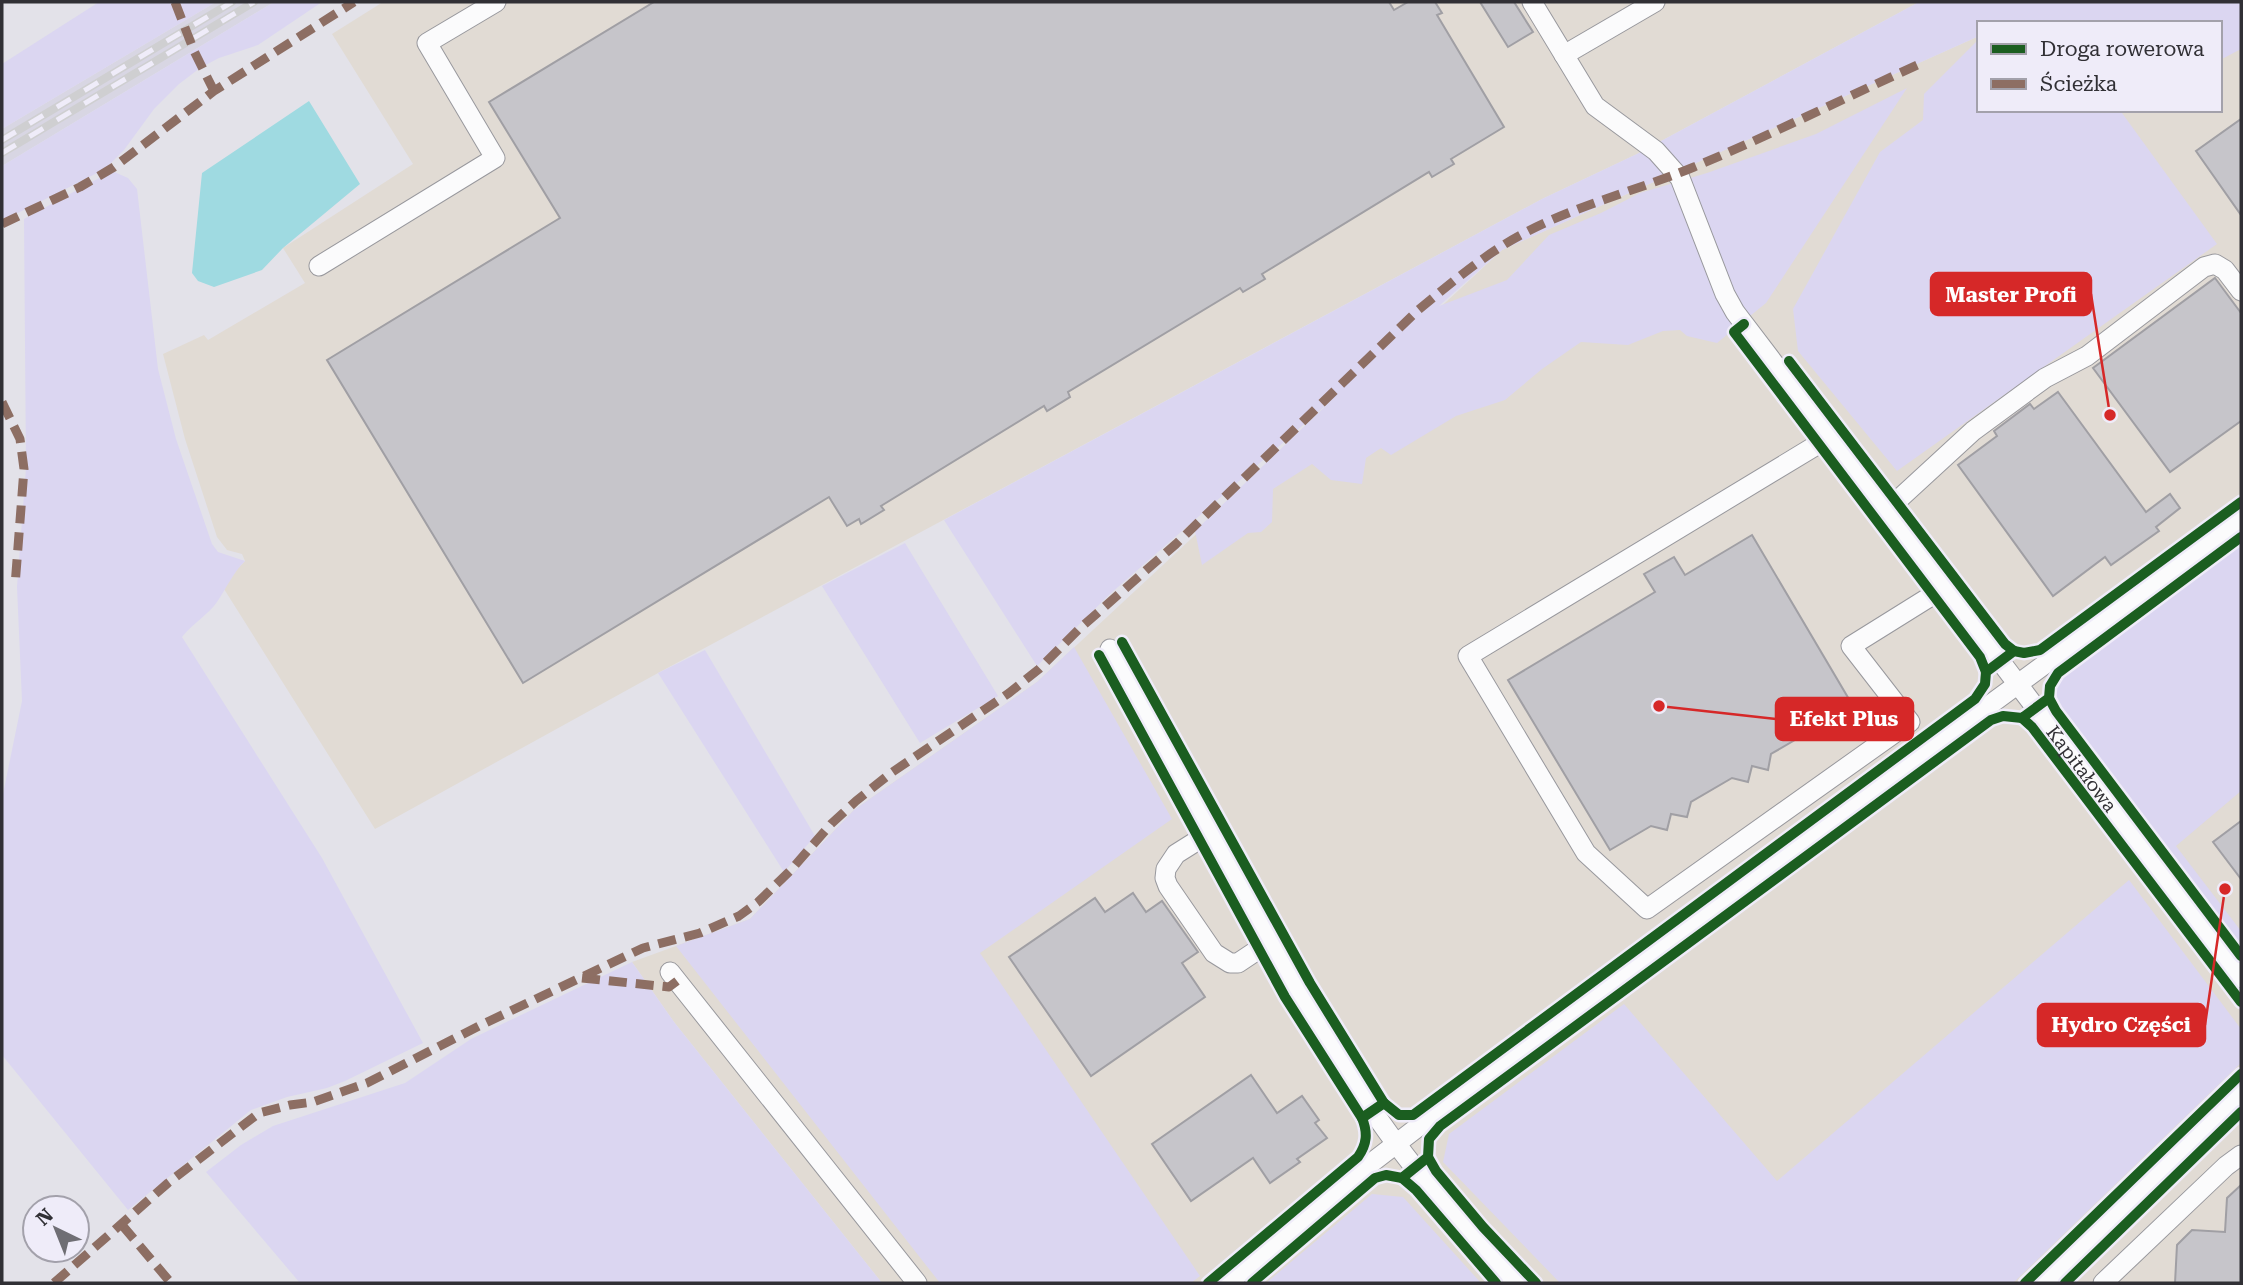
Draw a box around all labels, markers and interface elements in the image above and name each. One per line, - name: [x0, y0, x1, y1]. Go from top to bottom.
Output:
- legend: [1977, 21, 2222, 112]
- text: Droga rowerowa: [2040, 37, 2205, 61]
- text: Ścieżka: [2040, 71, 2118, 96]
- callout: Master Profi: [1931, 273, 2091, 315]
- text: Master Profi: [1945, 283, 2077, 307]
- callout: Efekt Plus: [1776, 698, 1913, 740]
- text: Efekt Plus: [1790, 707, 1899, 731]
- street label: Kapitałowa: [2042, 721, 2123, 817]
- callout: Hydro Części: [2038, 1004, 2205, 1046]
- text: Hydro Części: [2051, 1013, 2191, 1037]
- north arrow: [21, 1194, 91, 1264]
- text: N: [32, 1203, 58, 1230]

